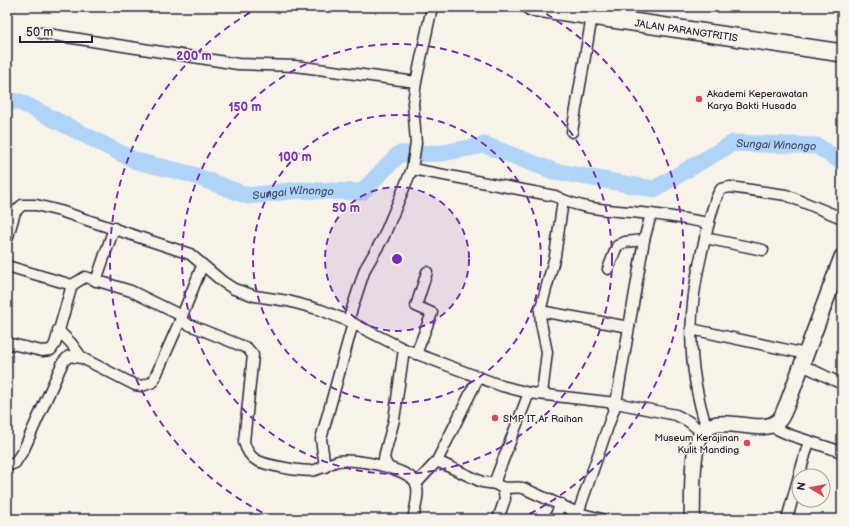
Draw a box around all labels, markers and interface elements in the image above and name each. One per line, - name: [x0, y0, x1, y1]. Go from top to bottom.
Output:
- street label: JALAN PARANGTRITIS: [634, 17, 739, 45]
- scale bar: [20, 18, 92, 44]
- text: 50 m: [26, 25, 53, 40]
- text: 200 m: [176, 49, 212, 64]
- place label: Akademi Keperawatan Karya Bakti Husada: [707, 88, 808, 112]
- marker: Akademi Keperawatan Karya Bakti Husada: [694, 94, 704, 104]
- text: 150 m: [229, 100, 261, 115]
- water label: Sungai Winongo: [736, 137, 817, 153]
- text: 100 m: [278, 150, 312, 165]
- water label: Sungai WInongo: [252, 184, 334, 202]
- text: 50 m: [332, 201, 360, 216]
- centre of rings: [390, 252, 404, 266]
- marker: SMP IT Ar Raihan: [490, 413, 500, 423]
- place label: SMP IT Ar Raihan: [503, 413, 583, 425]
- place label: Museum Kerajinan Kulit Manding: [654, 432, 739, 456]
- marker: Museum Kerajinan Kulit Manding: [742, 438, 752, 448]
- north arrow: [791, 468, 831, 508]
- text: N: [795, 481, 809, 492]

